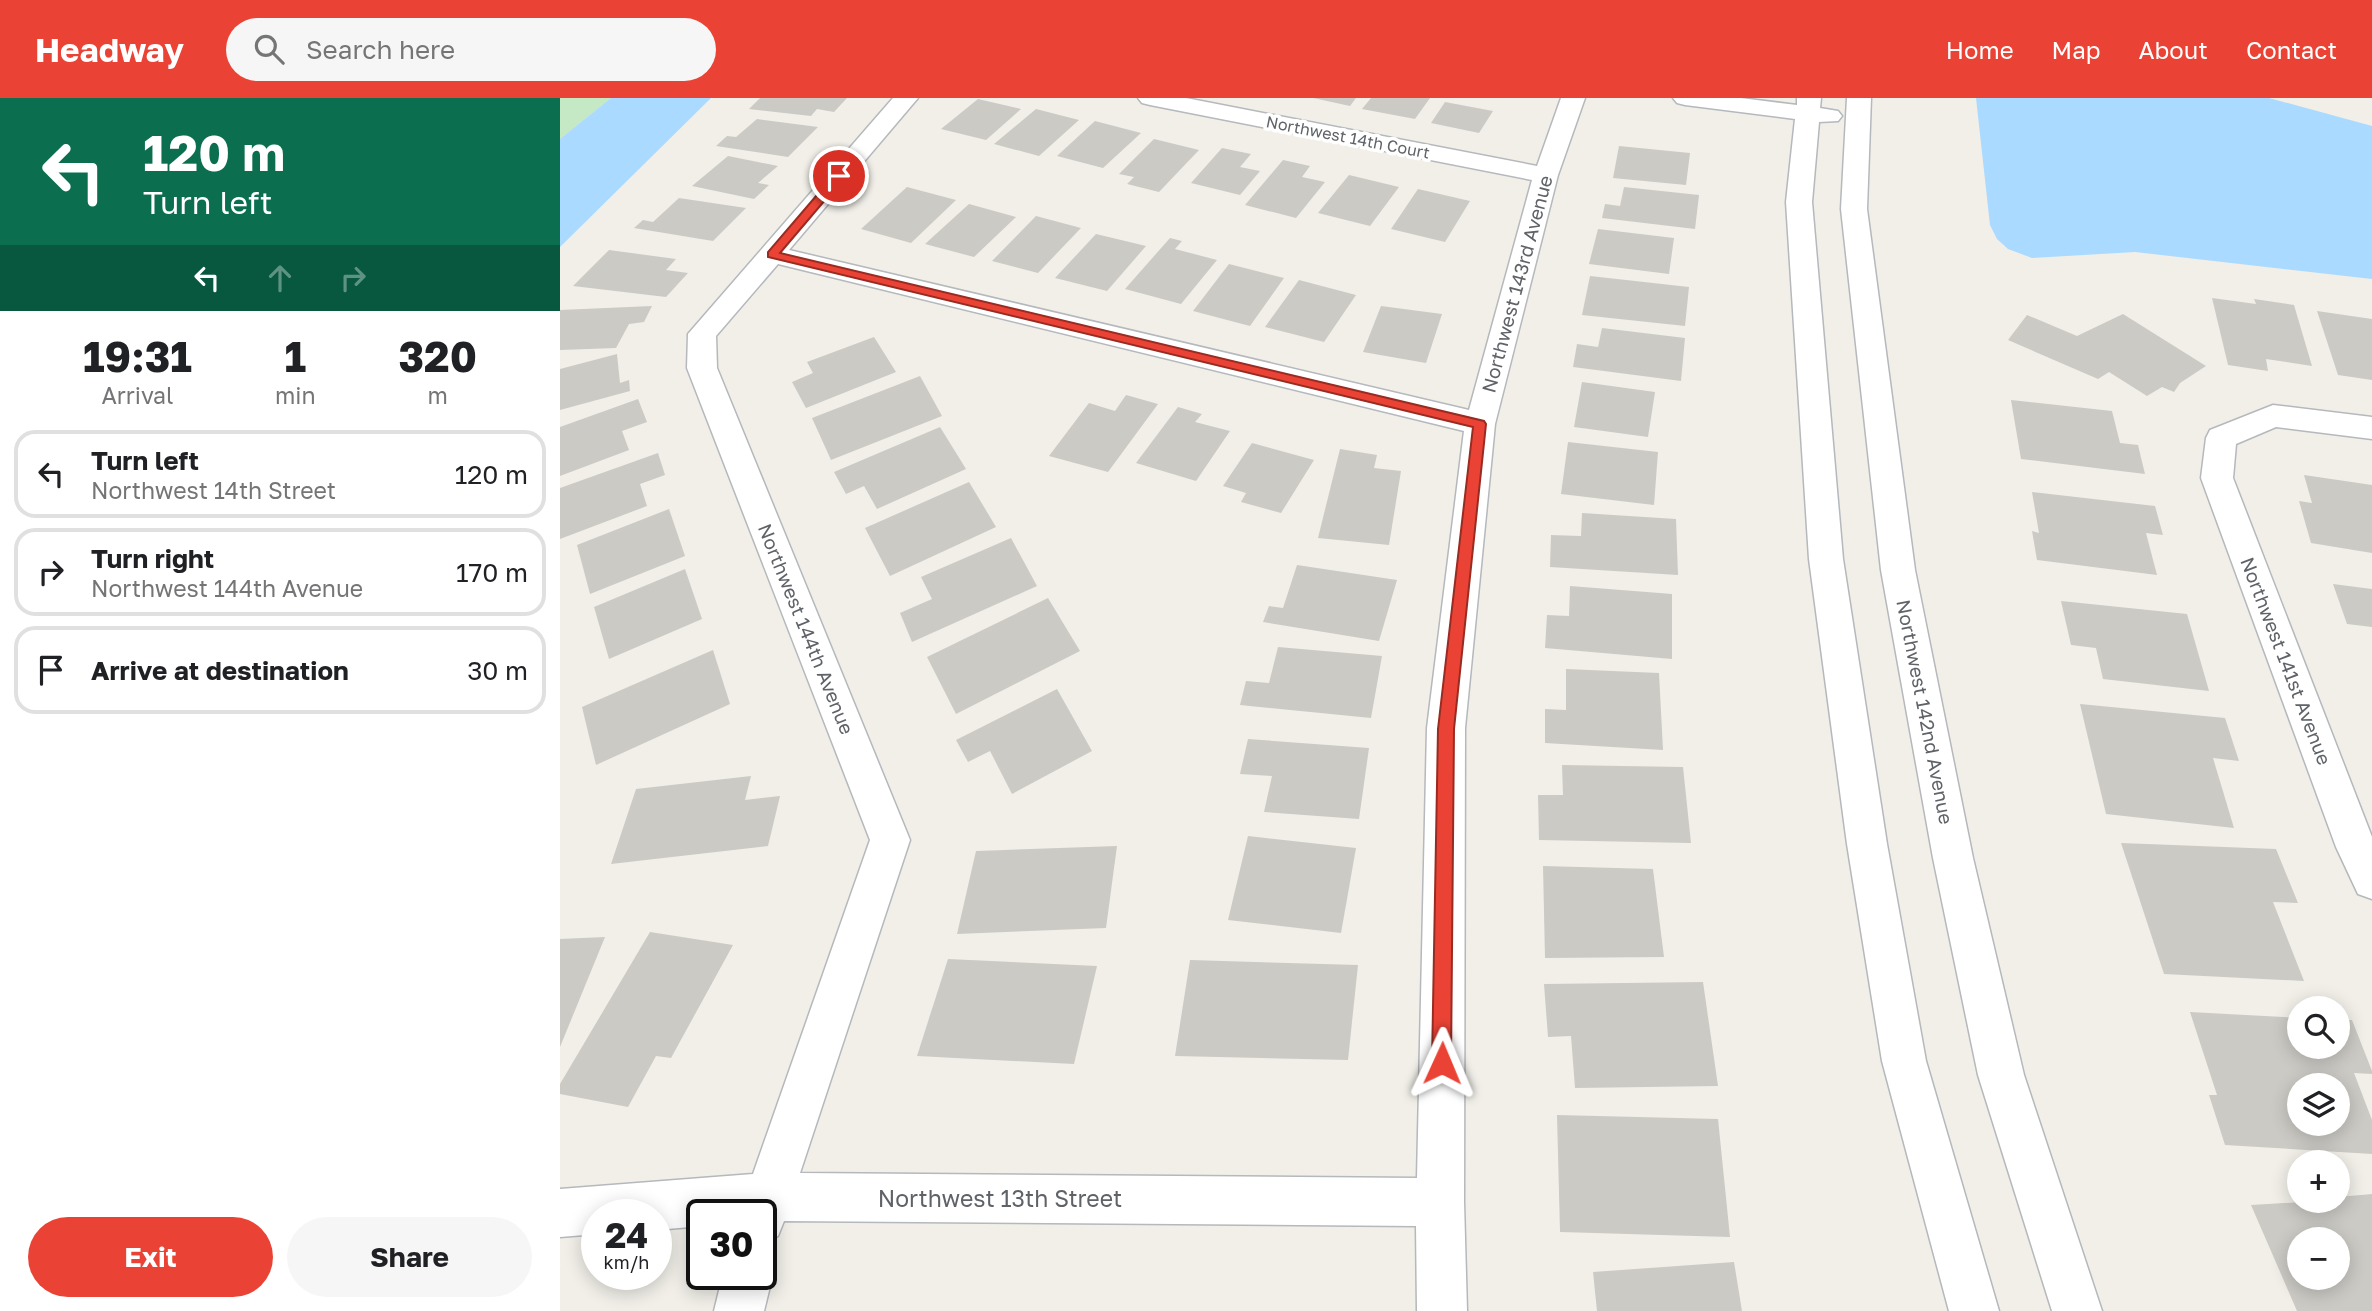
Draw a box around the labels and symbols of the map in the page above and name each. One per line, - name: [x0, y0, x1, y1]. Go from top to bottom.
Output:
- street label: Northwest 14th Court: [1264, 111, 1432, 163]
- pin: [809, 146, 869, 206]
- street label: Northwest 143rd Avenue: [1476, 173, 1557, 395]
- street label: Northwest 144th Avenue: [754, 520, 859, 737]
- street label: Northwest 141st Avenue: [2236, 554, 2337, 768]
- street label: Northwest 142nd Avenue: [1892, 598, 1959, 826]
- position arrow: [1405, 1026, 1479, 1100]
- street label: Northwest 13th Street: [878, 1184, 1122, 1212]
- speed limit sign: 30: [686, 1199, 777, 1290]

